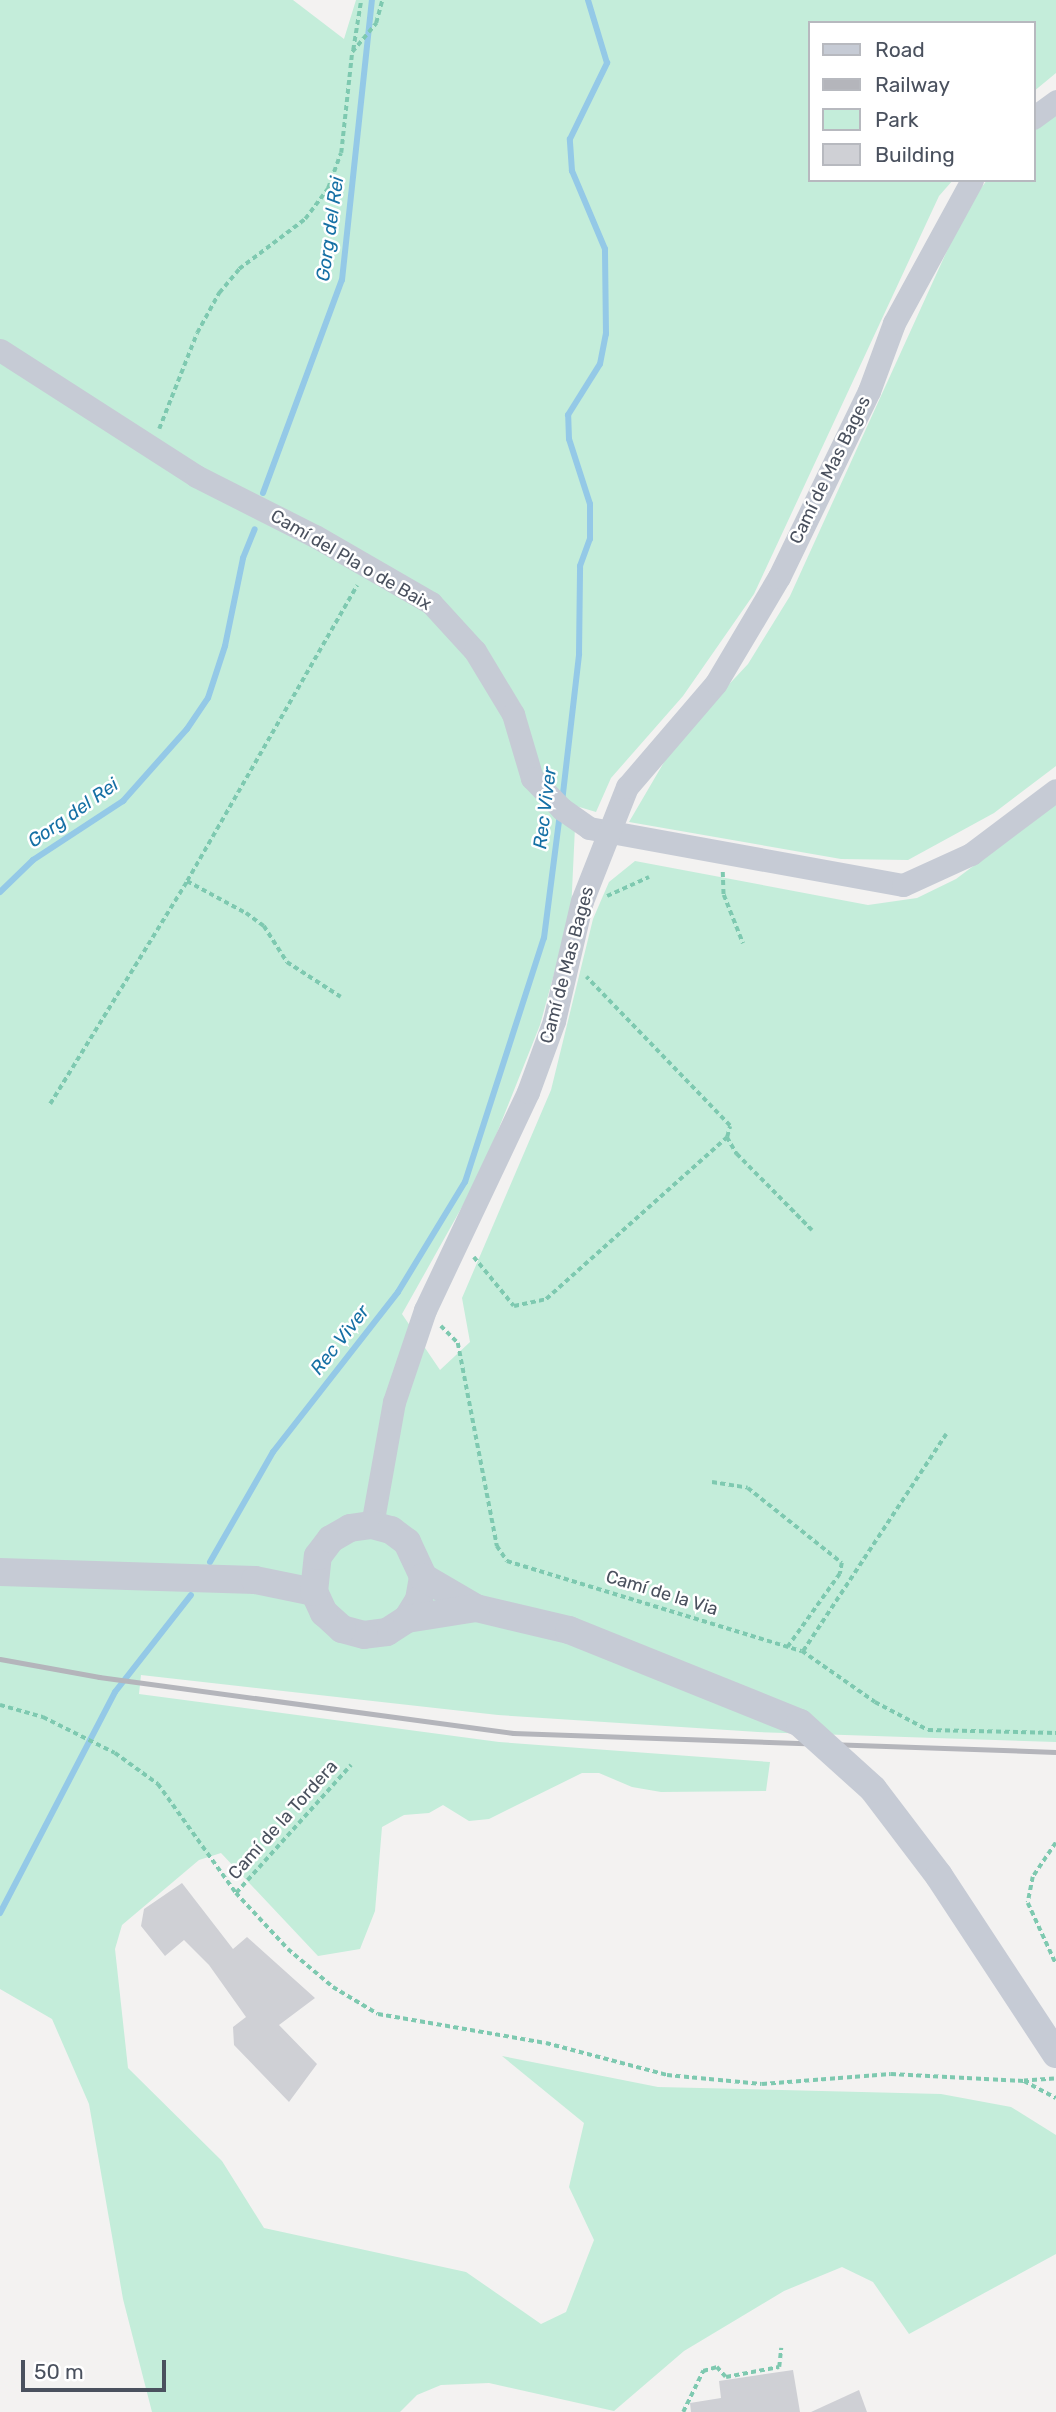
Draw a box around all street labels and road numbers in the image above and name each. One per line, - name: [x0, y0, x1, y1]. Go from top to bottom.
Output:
- street label: Camí de Mas Bages: [785, 393, 875, 547]
- street label: Camí del Pla o de Baix: [267, 505, 435, 615]
- street label: Camí de Mas Bages: [536, 884, 598, 1046]
- street label: Camí de la Via: [603, 1566, 721, 1620]
- street label: Camí de la Tordera: [224, 1756, 342, 1884]

